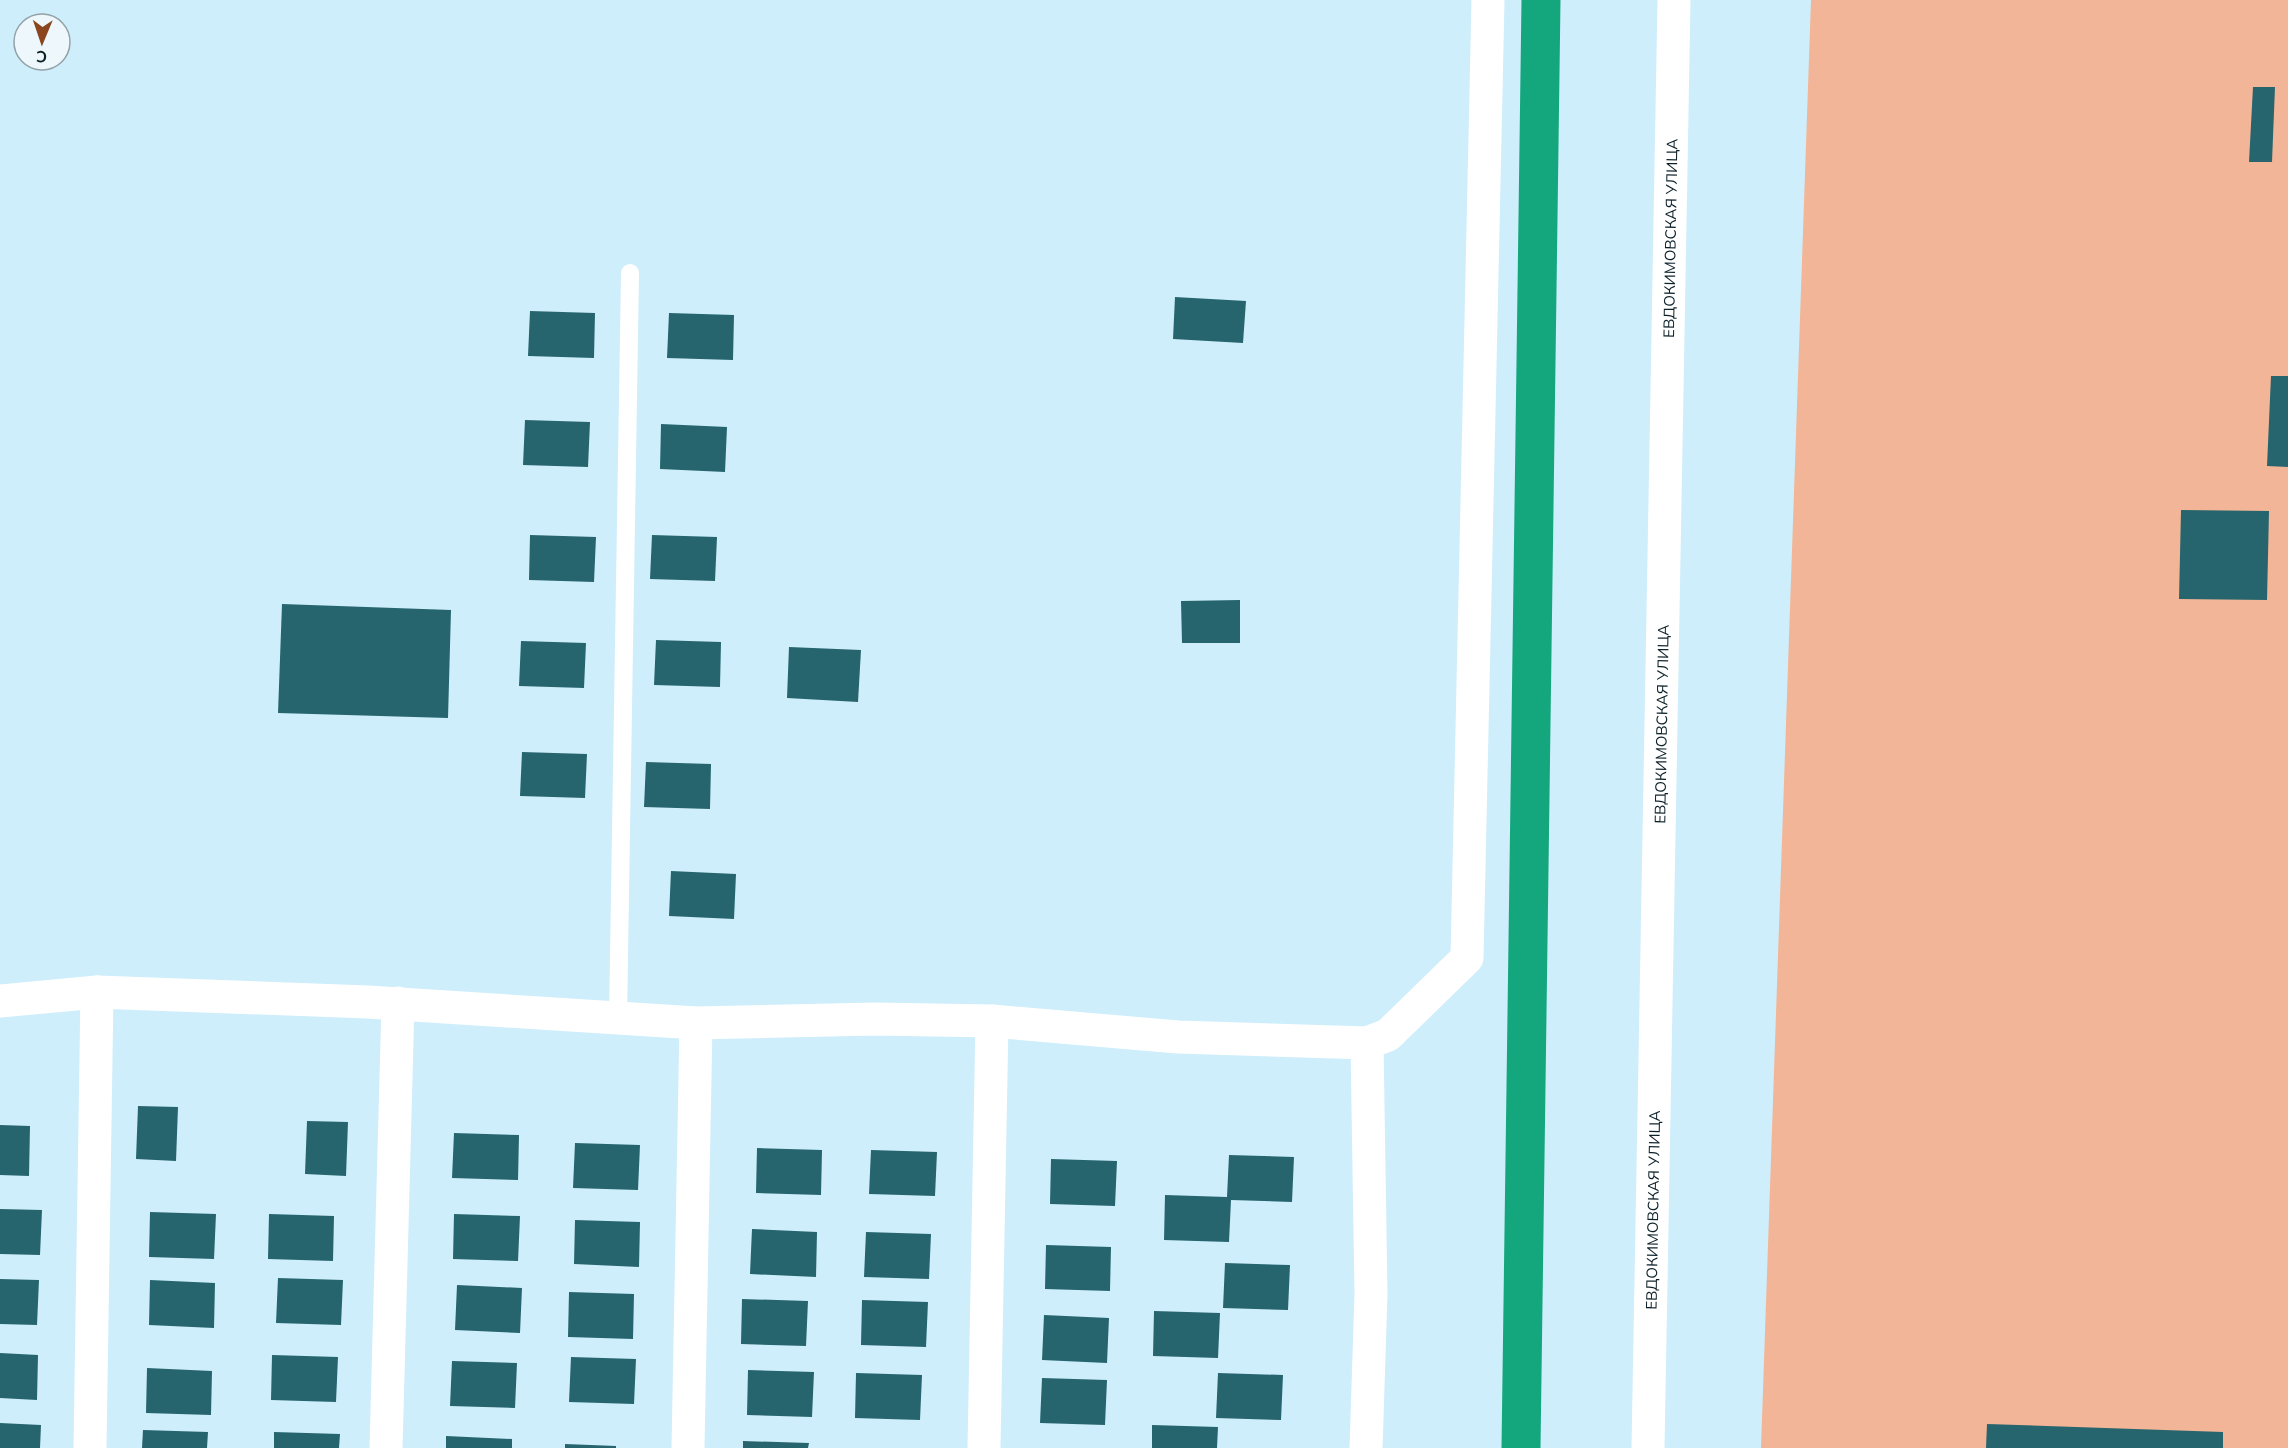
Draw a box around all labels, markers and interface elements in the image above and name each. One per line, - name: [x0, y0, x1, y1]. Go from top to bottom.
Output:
- north arrow: [12, 12, 72, 72]
- text: С: [36, 47, 47, 67]
- street label: ЕВДОКИМОВСКАЯ УЛИЦА: [1658, 138, 1681, 338]
- street label: ЕВДОКИМОВСКАЯ УЛИЦА: [1650, 624, 1672, 824]
- street label: ЕВДОКИМОВСКАЯ УЛИЦА: [1641, 1110, 1664, 1310]

